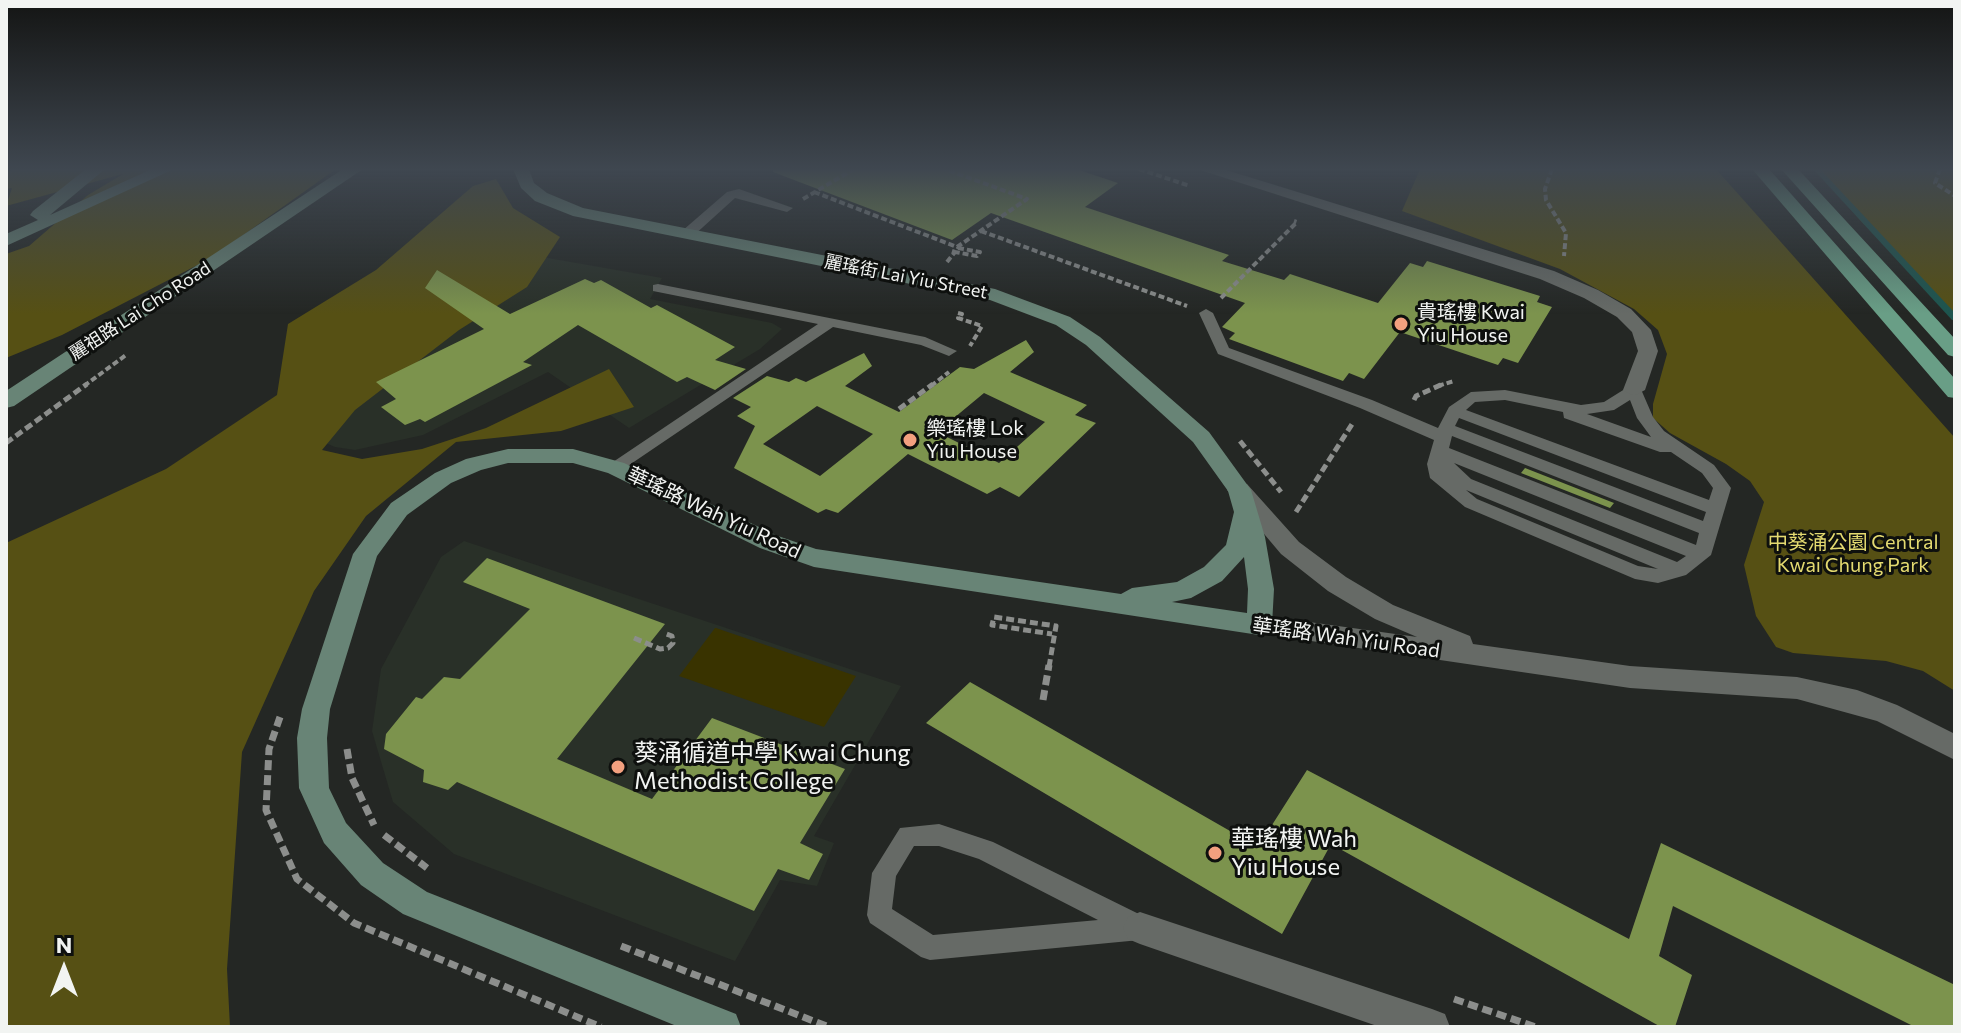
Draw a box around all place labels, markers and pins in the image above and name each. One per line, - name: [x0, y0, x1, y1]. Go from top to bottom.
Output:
- place label: 貴瑤樓 Kwai Yiu House: [1417, 300, 1525, 347]
- marker: 貴瑤樓 Kwai Yiu House: [1392, 315, 1410, 333]
- place label: 樂瑤樓 Lok Yiu House: [926, 416, 1024, 463]
- marker: 樂瑤樓 Lok Yiu House: [901, 431, 919, 449]
- place label: 葵涌循道中學 Kwai Chung Methodist College: [634, 739, 911, 795]
- marker: 葵涌循道中學 Kwai Chung Methodist College: [609, 758, 627, 776]
- place label: 華瑤樓 Wah Yiu House: [1231, 825, 1357, 881]
- marker: 華瑤樓 Wah Yiu House: [1206, 844, 1224, 862]

